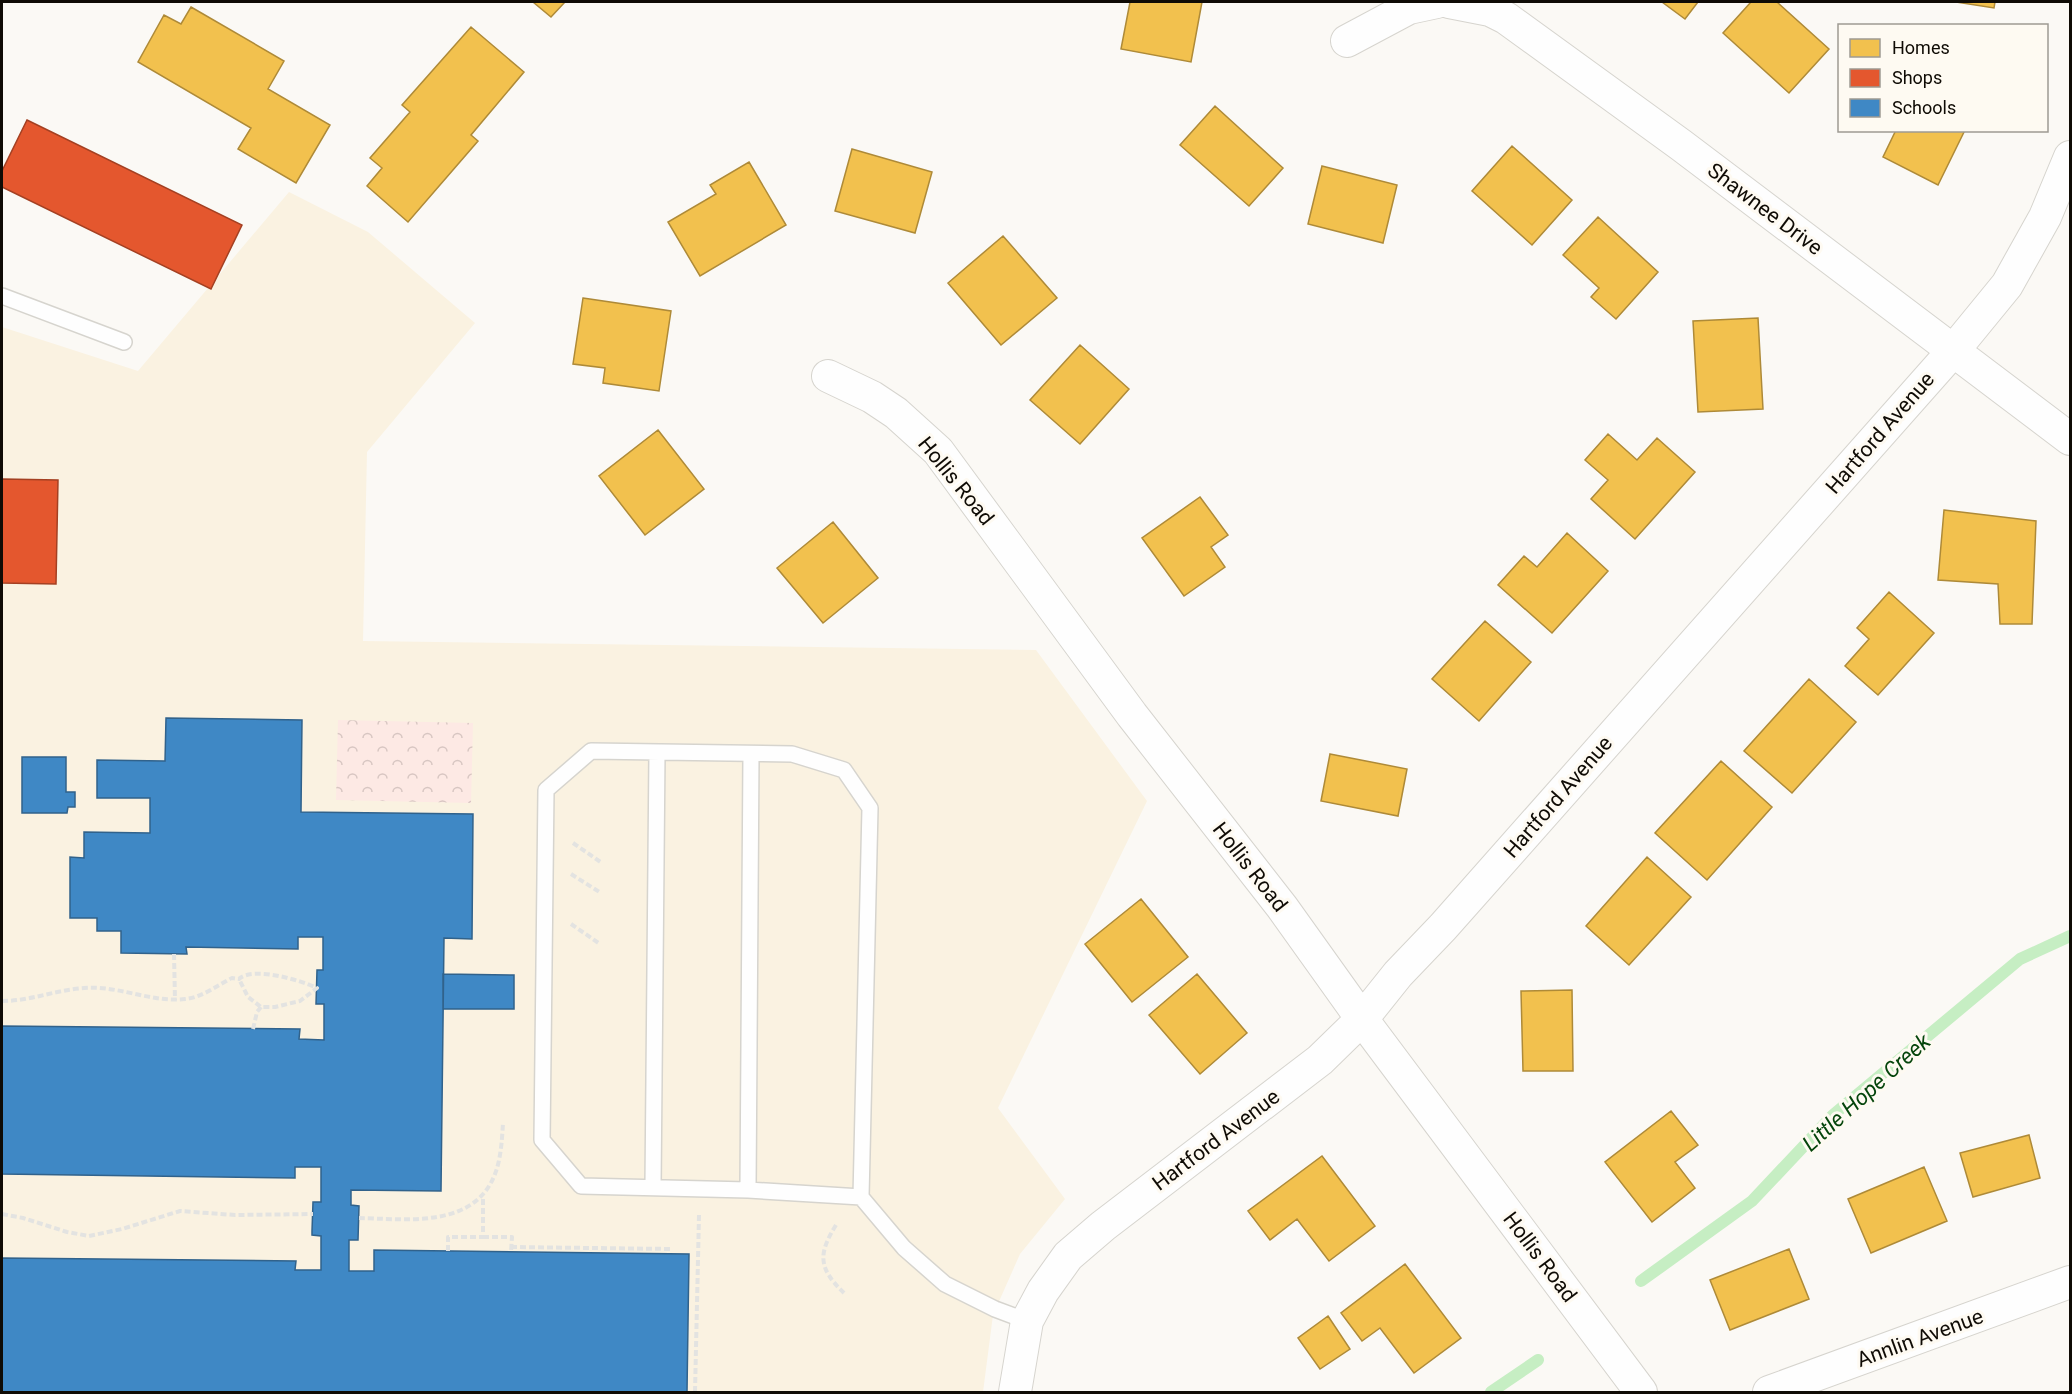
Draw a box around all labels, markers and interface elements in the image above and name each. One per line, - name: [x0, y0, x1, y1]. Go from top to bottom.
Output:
- legend: [1838, 24, 2048, 132]
- text: Homes: [1892, 37, 1950, 58]
- text: Shops: [1892, 67, 1942, 88]
- text: Schools: [1892, 97, 1956, 118]
- street label: Shawnee Drive: [1703, 158, 1827, 260]
- street label: Hartford Avenue: [1821, 367, 1939, 499]
- street label: Hollis Road: [913, 432, 999, 530]
- street label: Hartford Avenue: [1499, 731, 1617, 863]
- street label: Hollis Road: [1208, 818, 1292, 916]
- water label: Little Hope Creek: [1797, 1028, 1936, 1156]
- street label: Hartford Avenue: [1148, 1084, 1284, 1196]
- street label: Hollis Road: [1498, 1207, 1582, 1307]
- street label: Annlin Avenue: [1854, 1304, 1986, 1372]

